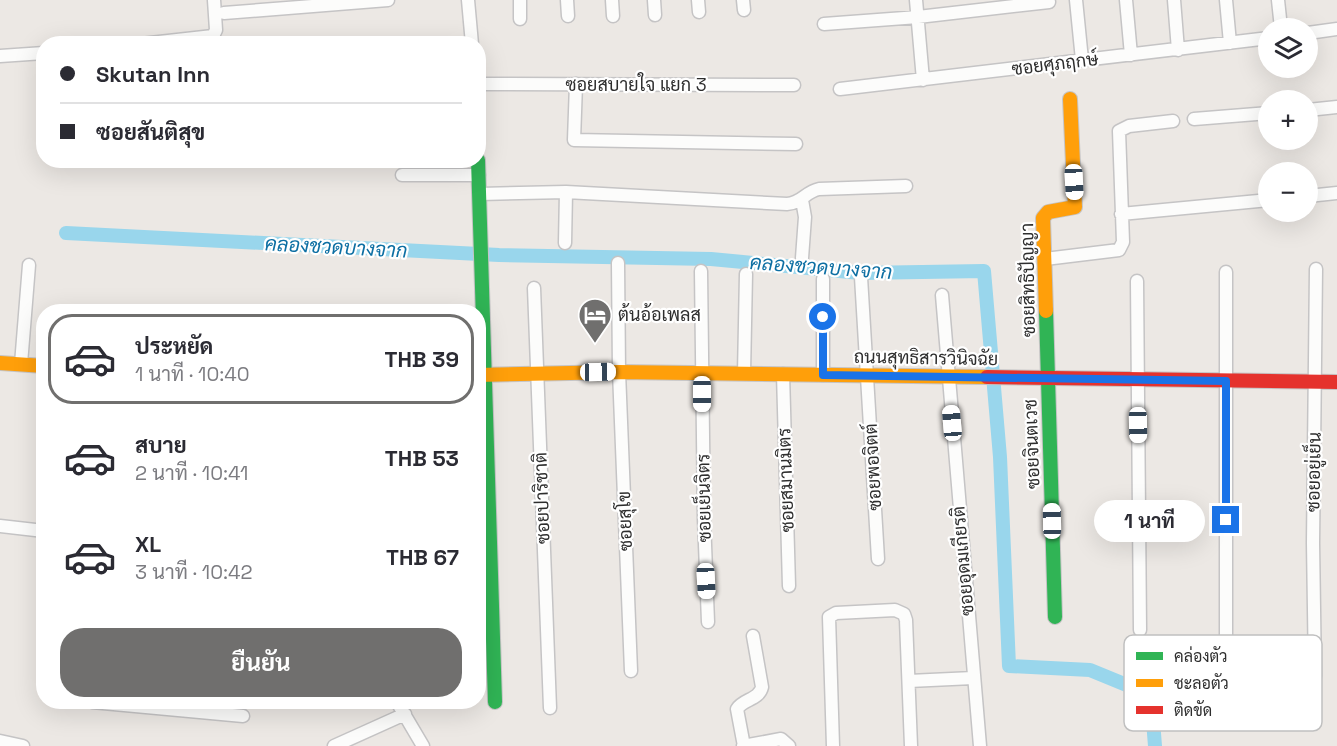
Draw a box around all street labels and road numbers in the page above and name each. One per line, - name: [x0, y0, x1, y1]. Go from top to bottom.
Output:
- street label: ซอยศุภฤกษ์: [1010, 46, 1100, 81]
- street label: ซอยสบายใจ แยก 3: [565, 72, 707, 96]
- street label: ซอยสิทธิปัญญา: [1015, 223, 1040, 337]
- street label: ถนนสุทธิสารวินิจฉัย: [854, 345, 998, 371]
- street label: ซอยจินตเวช: [1018, 399, 1045, 489]
- street label: ซอยพอจิตต์: [858, 423, 886, 511]
- street label: ซอยสมานมิตร: [772, 427, 799, 533]
- street label: ซอยอยู่เย็น: [1299, 432, 1328, 512]
- street label: ซอยปาริชาติ: [528, 452, 555, 544]
- street label: ซอยเย็นจิตร: [689, 453, 716, 543]
- street label: ซอยสุโข: [611, 491, 638, 551]
- street label: ซอยอุดมเกียรติ: [945, 505, 980, 617]

